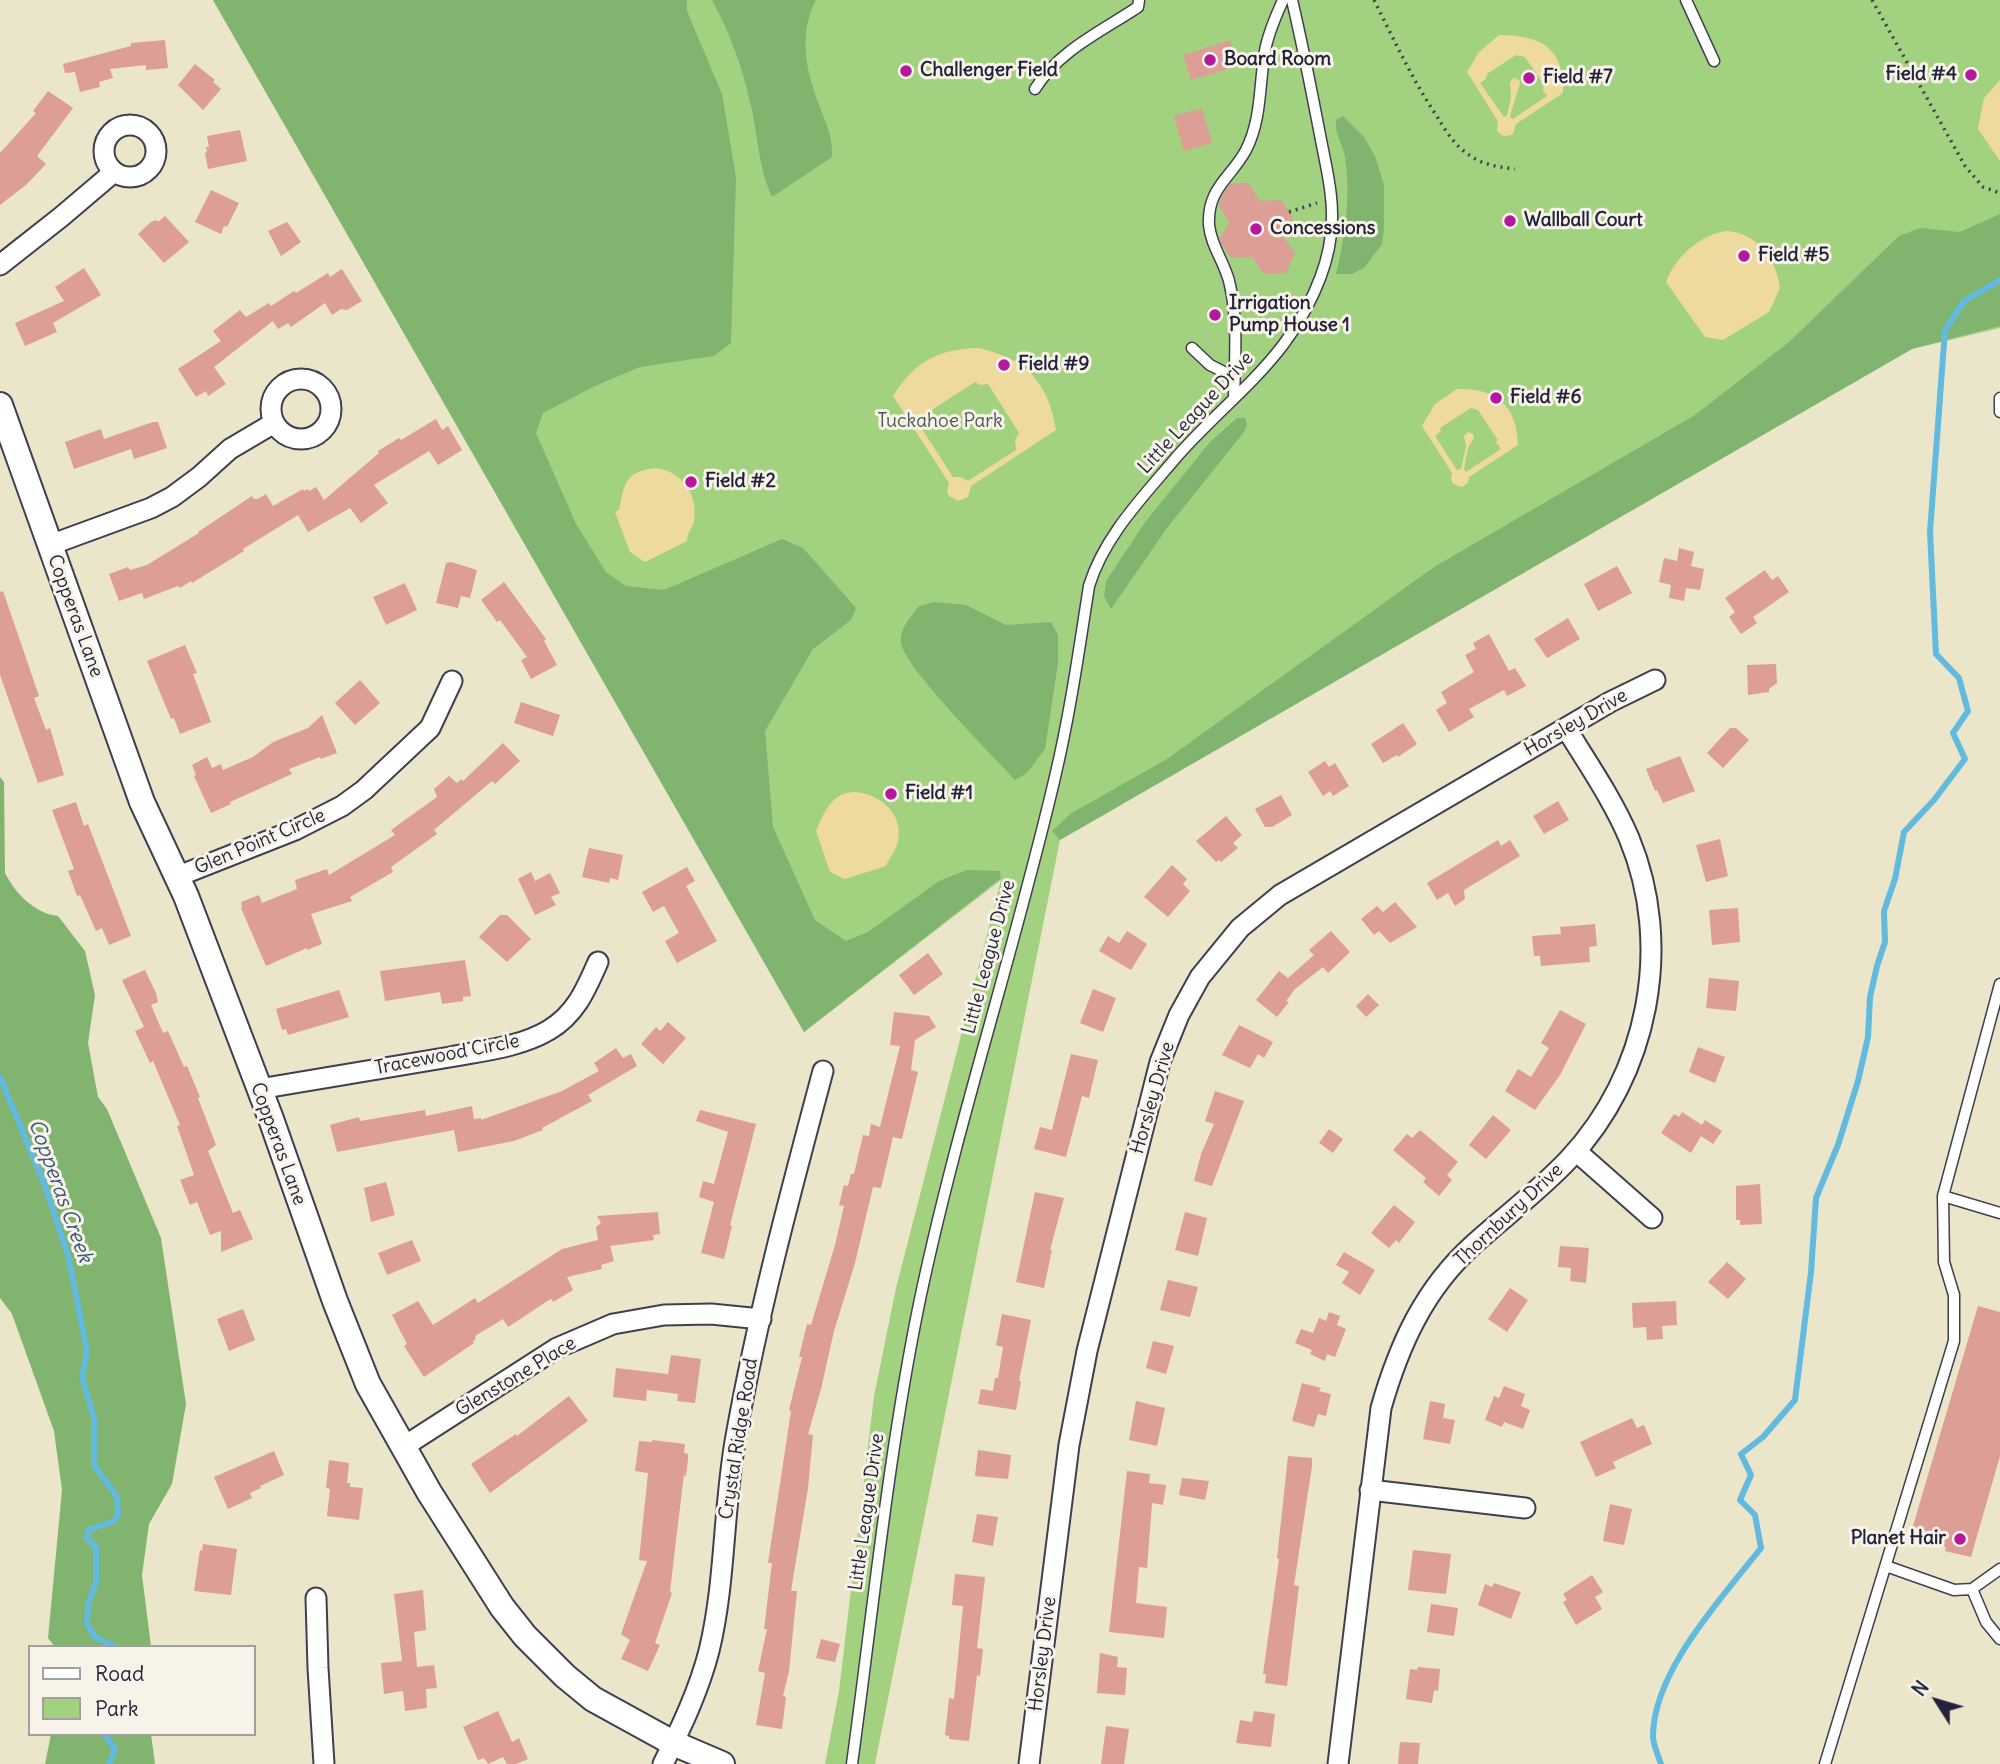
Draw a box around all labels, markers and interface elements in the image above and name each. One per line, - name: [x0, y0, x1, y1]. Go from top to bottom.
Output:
- place label: Board Room: [1224, 49, 1331, 71]
- marker: Board Room: [1202, 52, 1218, 68]
- place label: Challenger Field: [920, 60, 1058, 82]
- marker: Challenger Field: [898, 63, 914, 79]
- place label: Field #4: [1886, 64, 1957, 86]
- place label: Field #7: [1543, 67, 1612, 89]
- marker: Field #4: [1963, 67, 1979, 83]
- marker: Field #7: [1521, 70, 1537, 86]
- place label: Wallball Court: [1524, 210, 1643, 232]
- marker: Wallball Court: [1502, 213, 1518, 229]
- place label: Concessions: [1270, 218, 1375, 240]
- marker: Concessions: [1248, 221, 1264, 237]
- place label: Field #5: [1758, 245, 1829, 267]
- marker: Field #5: [1736, 248, 1752, 264]
- place label: Irrigation Pump House 1: [1229, 293, 1350, 337]
- marker: Irrigation Pump House 1: [1207, 307, 1223, 323]
- street label: Little League Drive: [1134, 347, 1258, 479]
- place label: Field #9: [1018, 354, 1089, 376]
- marker: Field #9: [996, 357, 1012, 373]
- place label: Field #6: [1510, 387, 1581, 409]
- marker: Field #6: [1488, 390, 1504, 406]
- park label: Tuckahoe Park: [877, 411, 1003, 433]
- place label: Field #2: [705, 471, 776, 493]
- marker: Field #2: [683, 474, 699, 490]
- street label: Copperas Lane: [42, 552, 108, 680]
- street label: Horsley Drive: [1520, 684, 1632, 762]
- place label: Field #1: [905, 783, 973, 805]
- marker: Field #1: [883, 786, 899, 802]
- street label: Glen Point Circle: [191, 804, 329, 880]
- street label: Little League Drive: [957, 878, 1021, 1036]
- street label: Tracewood Circle: [373, 1030, 521, 1080]
- street label: Horsley Drive: [1126, 1039, 1180, 1157]
- street label: Copperas Lane: [245, 1080, 311, 1208]
- water label: Copperas Creek: [22, 1116, 98, 1266]
- street label: Thornbury Drive: [1450, 1159, 1568, 1271]
- street label: Glenstone Place: [452, 1332, 580, 1422]
- street label: Crystal Ridge Road: [715, 1357, 763, 1521]
- street label: Little League Drive: [845, 1432, 889, 1592]
- place label: Planet Hair: [1851, 1528, 1946, 1550]
- marker: Planet Hair: [1952, 1531, 1968, 1547]
- street label: Horsley Drive: [1025, 1595, 1061, 1713]
- legend: [28, 1645, 256, 1736]
- text: Road: [95, 1660, 144, 1687]
- north arrow: [1902, 1666, 1972, 1736]
- text: N: [1907, 1676, 1934, 1701]
- text: Park: [95, 1695, 138, 1722]

